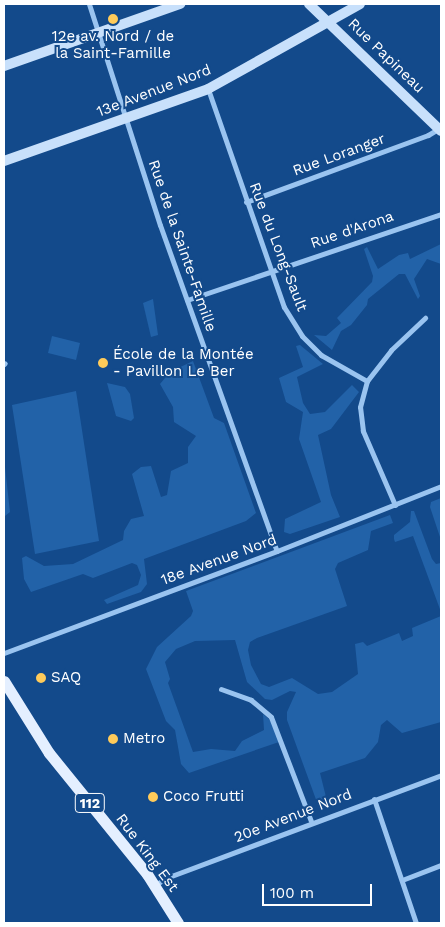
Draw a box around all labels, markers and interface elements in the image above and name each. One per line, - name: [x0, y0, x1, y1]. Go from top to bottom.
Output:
- marker: 12e av. Nord / de la Saint-Famille: [107, 13, 119, 25]
- street label: Rue Papineau: [344, 15, 428, 97]
- place label: 12e av. Nord / de la Saint-Famille: [52, 27, 174, 62]
- street label: 13e Avenue Nord: [94, 61, 214, 121]
- street label: Rue Loranger: [290, 130, 388, 180]
- street label: Rue de la Sainte-Famille: [144, 158, 220, 334]
- street label: Rue du Long-Sault: [245, 180, 311, 314]
- street label: Rue d'Arona: [308, 207, 396, 253]
- place label: École de la Montée - Pavillon Le Ber: [113, 345, 254, 380]
- marker: École de la Montée - Pavillon Le Ber: [97, 357, 109, 369]
- street label: 18e Avenue Nord: [159, 531, 279, 589]
- place label: SAQ: [51, 669, 81, 687]
- marker: SAQ: [35, 672, 47, 684]
- place label: Metro: [123, 730, 165, 748]
- marker: Metro: [107, 733, 119, 745]
- street label: 20e Avenue Nord: [231, 785, 355, 847]
- place label: Coco Frutti: [163, 788, 244, 806]
- road number: 112: [74, 791, 106, 814]
- marker: Coco Frutti: [147, 791, 159, 803]
- street label: Rue King Est: [112, 811, 182, 895]
- scale bar: [265, 874, 375, 906]
- text: 100 m: [270, 884, 314, 902]

